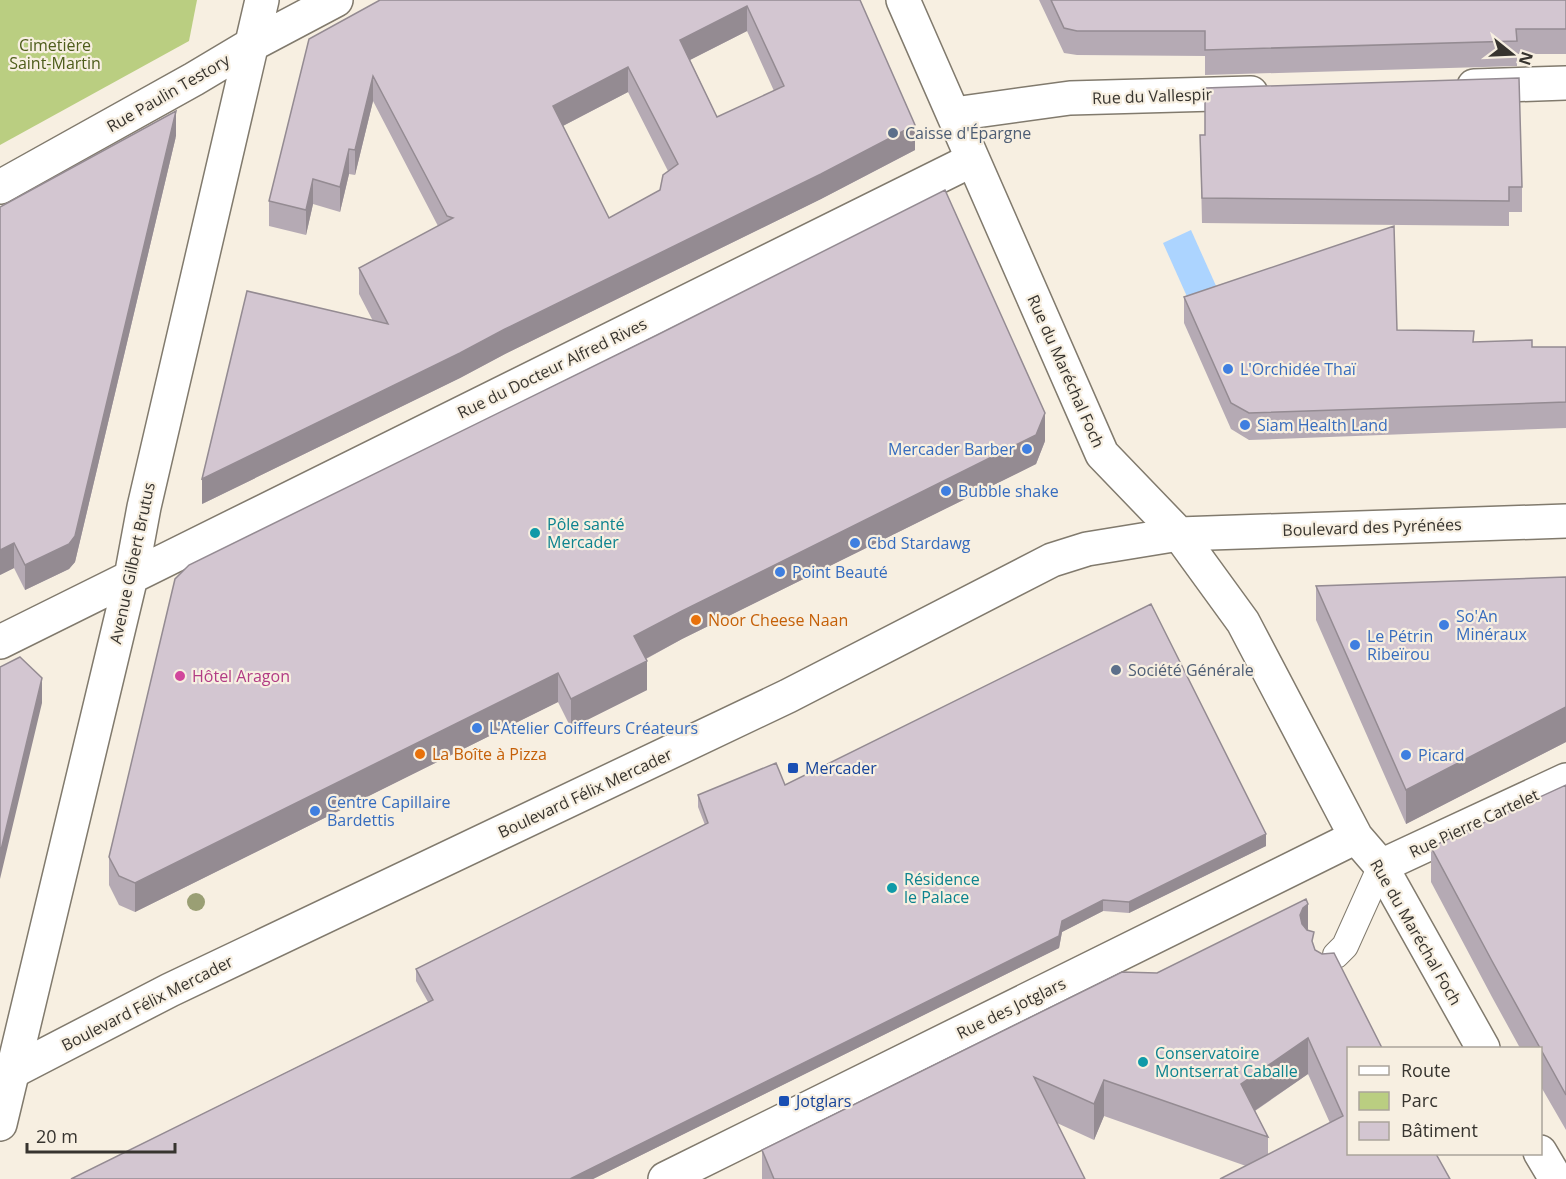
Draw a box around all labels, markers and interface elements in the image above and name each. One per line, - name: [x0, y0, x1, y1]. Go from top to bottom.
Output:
- north arrow: [1482, 24, 1542, 84]
- park label: Cimetière Saint-Martin: [9, 34, 101, 74]
- street label: Rue Paulin Testory: [103, 48, 234, 137]
- text: N: [1514, 49, 1539, 68]
- street label: Rue du Vallespir: [1092, 83, 1213, 109]
- place label: Caisse d'Épargne: [905, 122, 1031, 144]
- marker: Caisse d'Épargne: [886, 126, 900, 140]
- street label: Rue du Maréchal Foch: [1022, 291, 1110, 451]
- street label: Rue du Docteur Alfred Rives: [454, 312, 650, 424]
- place label: L'Orchidée Thaï: [1240, 358, 1357, 380]
- marker: L'Orchidée Thaï: [1221, 362, 1235, 376]
- place label: Siam Health Land: [1257, 414, 1388, 436]
- marker: Siam Health Land: [1238, 418, 1252, 432]
- place label: Mercader Barber: [888, 438, 1015, 460]
- marker: Mercader Barber: [1020, 442, 1034, 456]
- street label: Avenue Gilbert Brutus: [104, 480, 160, 646]
- place label: Bubble shake: [958, 480, 1059, 502]
- marker: Bubble shake: [939, 484, 953, 498]
- place label: Pôle santé Mercader: [547, 513, 624, 553]
- street label: Boulevard des Pyrénées: [1282, 513, 1462, 541]
- marker: Pôle santé Mercader: [528, 526, 542, 540]
- place label: Cbd Stardawg: [867, 532, 971, 554]
- marker: Cbd Stardawg: [848, 536, 862, 550]
- place label: Point Beauté: [792, 561, 888, 583]
- marker: Point Beauté: [773, 565, 787, 579]
- place label: So'An Minéraux: [1456, 605, 1527, 645]
- place label: Noor Cheese Naan: [708, 609, 848, 631]
- marker: Noor Cheese Naan: [689, 613, 703, 627]
- marker: So'An Minéraux: [1437, 618, 1451, 632]
- place label: Le Pétrin Ribeïrou: [1367, 625, 1433, 665]
- marker: Le Pétrin Ribeïrou: [1348, 638, 1362, 652]
- place label: Société Générale: [1128, 659, 1254, 681]
- marker: Société Générale: [1109, 663, 1123, 677]
- place label: Hôtel Aragon: [192, 665, 290, 687]
- marker: Hôtel Aragon: [173, 669, 187, 683]
- place label: L'Atelier Coiffeurs Créateurs: [489, 717, 698, 739]
- marker: L'Atelier Coiffeurs Créateurs: [470, 721, 484, 735]
- place label: La Boîte à Pizza: [432, 743, 547, 765]
- street label: Boulevard Félix Mercader: [494, 743, 676, 843]
- place label: Picard: [1418, 744, 1465, 766]
- marker: La Boîte à Pizza: [413, 747, 427, 761]
- marker: Picard: [1399, 748, 1413, 762]
- place label: Mercader: [805, 757, 877, 779]
- marker: Mercader: [786, 761, 800, 775]
- street label: Rue Pierre Cartelet: [1406, 783, 1543, 863]
- place label: Centre Capillaire Bardettis: [327, 791, 451, 831]
- marker: Centre Capillaire Bardettis: [308, 804, 322, 818]
- street label: Rue du Maréchal Foch: [1365, 855, 1467, 1009]
- place label: Résidence le Palace: [904, 868, 980, 908]
- marker: Résidence le Palace: [885, 881, 899, 895]
- street label: Boulevard Félix Mercader: [57, 950, 237, 1056]
- street label: Rue des Jotglars: [953, 972, 1069, 1044]
- place label: Conservatoire Montserrat Caballe: [1155, 1042, 1298, 1082]
- legend: [1347, 1047, 1542, 1155]
- marker: Conservatoire Montserrat Caballe: [1136, 1055, 1150, 1069]
- text: Route: [1401, 1058, 1451, 1082]
- text: Parc: [1401, 1088, 1438, 1112]
- place label: Jotglars: [794, 1090, 851, 1112]
- marker: Jotglars: [777, 1094, 791, 1108]
- scale bar: [27, 1116, 176, 1154]
- text: Bâtiment: [1401, 1118, 1478, 1142]
- text: 20 m: [36, 1124, 78, 1148]

